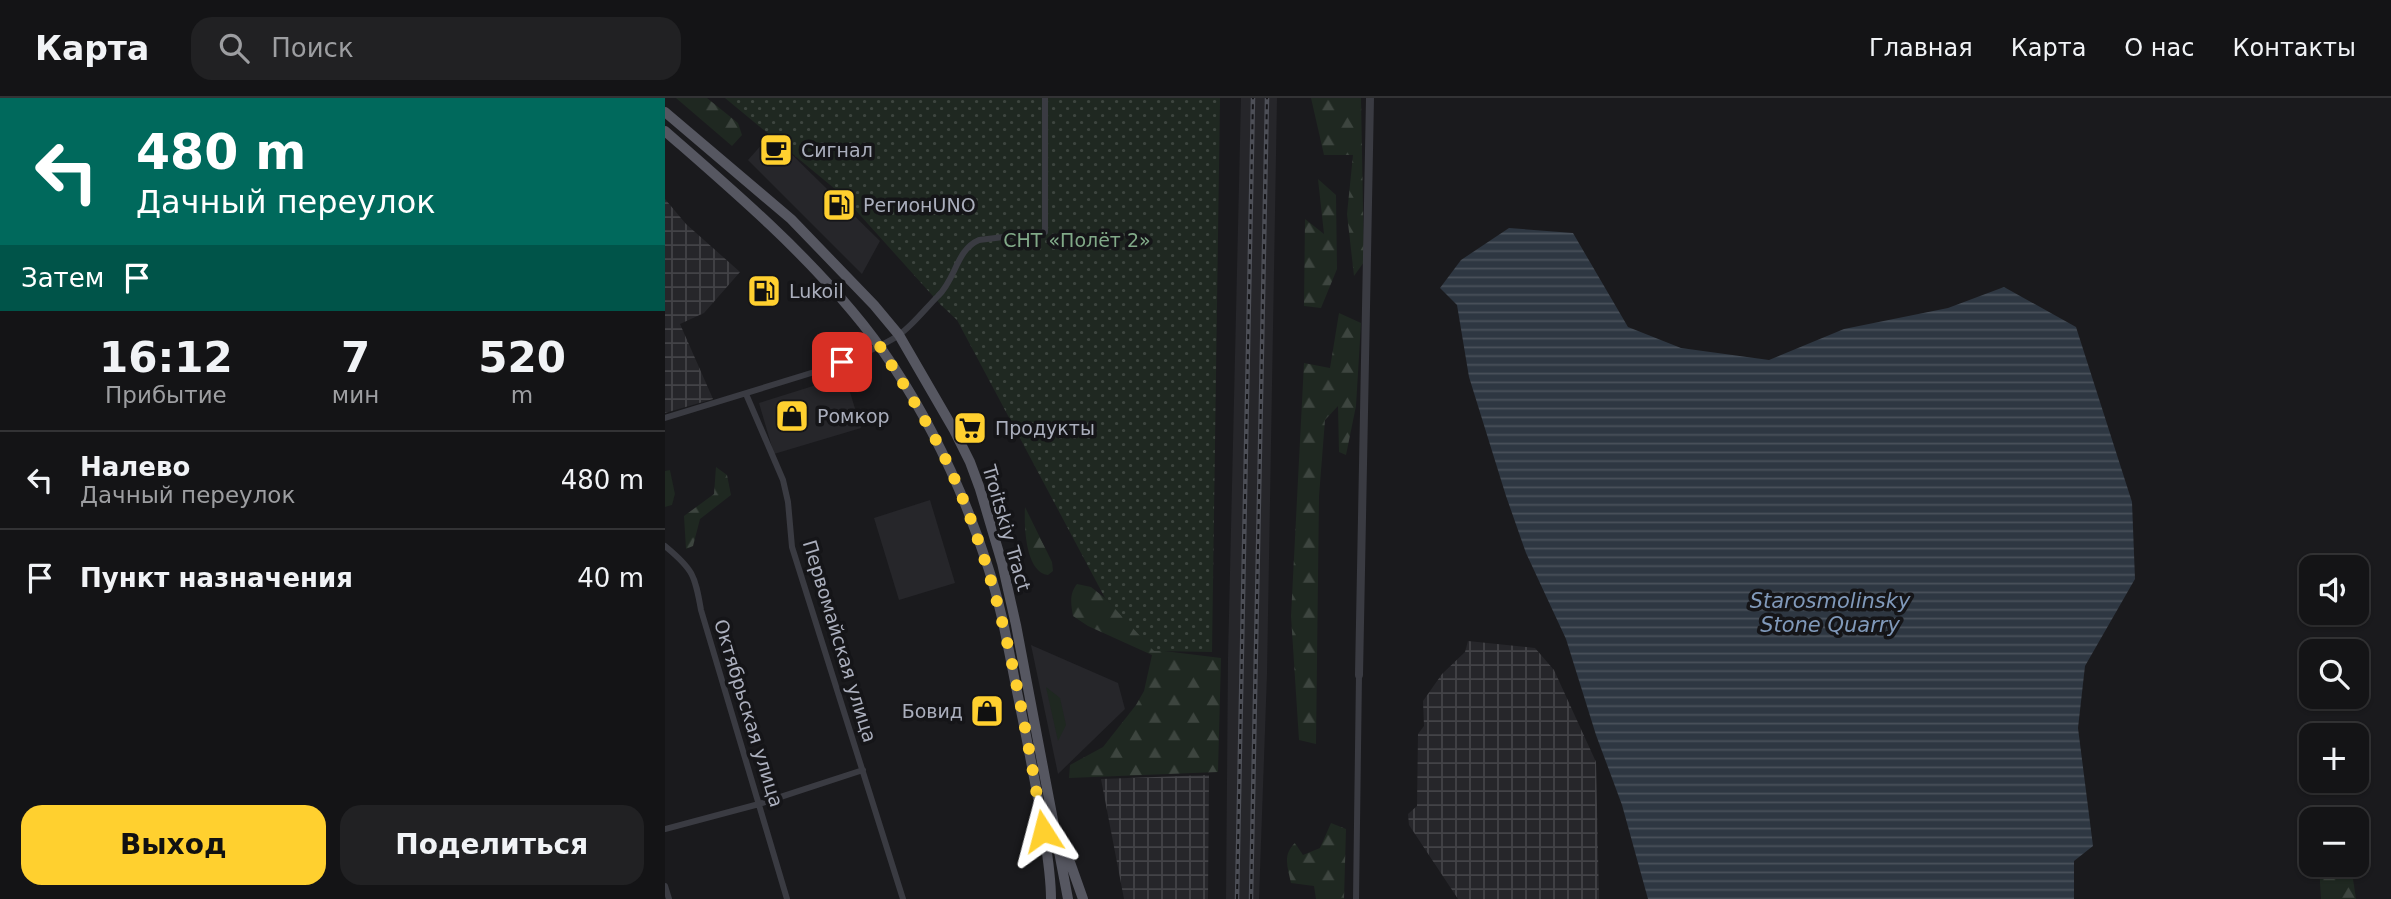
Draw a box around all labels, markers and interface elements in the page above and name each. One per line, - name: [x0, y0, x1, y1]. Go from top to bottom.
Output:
- search box: [191, 17, 681, 80]
- text: Карта: [35, 29, 149, 68]
- icon: search: [215, 29, 253, 67]
- text: Поиск: [271, 33, 354, 63]
- text: Главная: [1869, 34, 1973, 62]
- text: Карта: [2011, 34, 2086, 62]
- text: О нас: [2124, 34, 2194, 62]
- text: Контакты: [2232, 34, 2356, 62]
- text: 480 m: [136, 124, 306, 181]
- icon: left: [21, 126, 112, 217]
- cafe icon: Сигнал: [757, 131, 795, 169]
- place label: Сигнал: [801, 139, 873, 161]
- text: Дачный переулок: [136, 183, 436, 221]
- fuel station icon: РегионUNO: [820, 186, 858, 224]
- place label: РегионUNO: [863, 194, 976, 216]
- park label: СНТ «Полёт 2»: [1003, 229, 1151, 251]
- icon: arrive: [118, 259, 156, 297]
- text: Затем: [21, 263, 104, 293]
- fuel station icon: Lukoil: [745, 272, 783, 310]
- place label: Lukoil: [789, 280, 844, 302]
- pin: [812, 332, 872, 392]
- text: 16:12: [99, 333, 233, 382]
- text: 7: [341, 333, 370, 382]
- text: 520: [478, 333, 566, 382]
- icon: arrive: [823, 343, 861, 381]
- text: Прибытие: [105, 382, 227, 408]
- text: мин: [332, 382, 379, 408]
- text: m: [511, 382, 533, 408]
- shop icon: Ромкор: [773, 397, 811, 435]
- place label: Ромкор: [817, 405, 890, 427]
- supermarket icon: Продукты: [951, 409, 989, 447]
- place label: Продукты: [995, 417, 1095, 439]
- text: Налево: [80, 452, 190, 482]
- icon: left: [21, 461, 59, 499]
- street label: Troitskiy Tract: [978, 461, 1036, 594]
- text: 480 m: [561, 465, 644, 495]
- text: Дачный переулок: [80, 482, 295, 508]
- street label: Первомайская улица: [799, 537, 881, 745]
- map controls: [2299, 555, 2369, 877]
- button: sound: [2299, 555, 2369, 625]
- icon: arrive: [21, 559, 59, 597]
- text: Пункт назначения: [80, 563, 353, 593]
- text: 40 m: [577, 563, 644, 593]
- water label: Starosmolinsky Stone Quarry: [1750, 589, 1911, 637]
- street label: Октябрьская улица: [710, 616, 788, 810]
- button: search: [2299, 639, 2369, 709]
- shop icon: Бовид: [968, 692, 1006, 730]
- place label: Бовид: [902, 700, 963, 722]
- button: +: [2299, 723, 2369, 793]
- position arrow: [1006, 794, 1080, 868]
- button: Выход: [21, 805, 326, 885]
- button: Поделиться: [340, 805, 644, 885]
- button: −: [2299, 807, 2369, 877]

